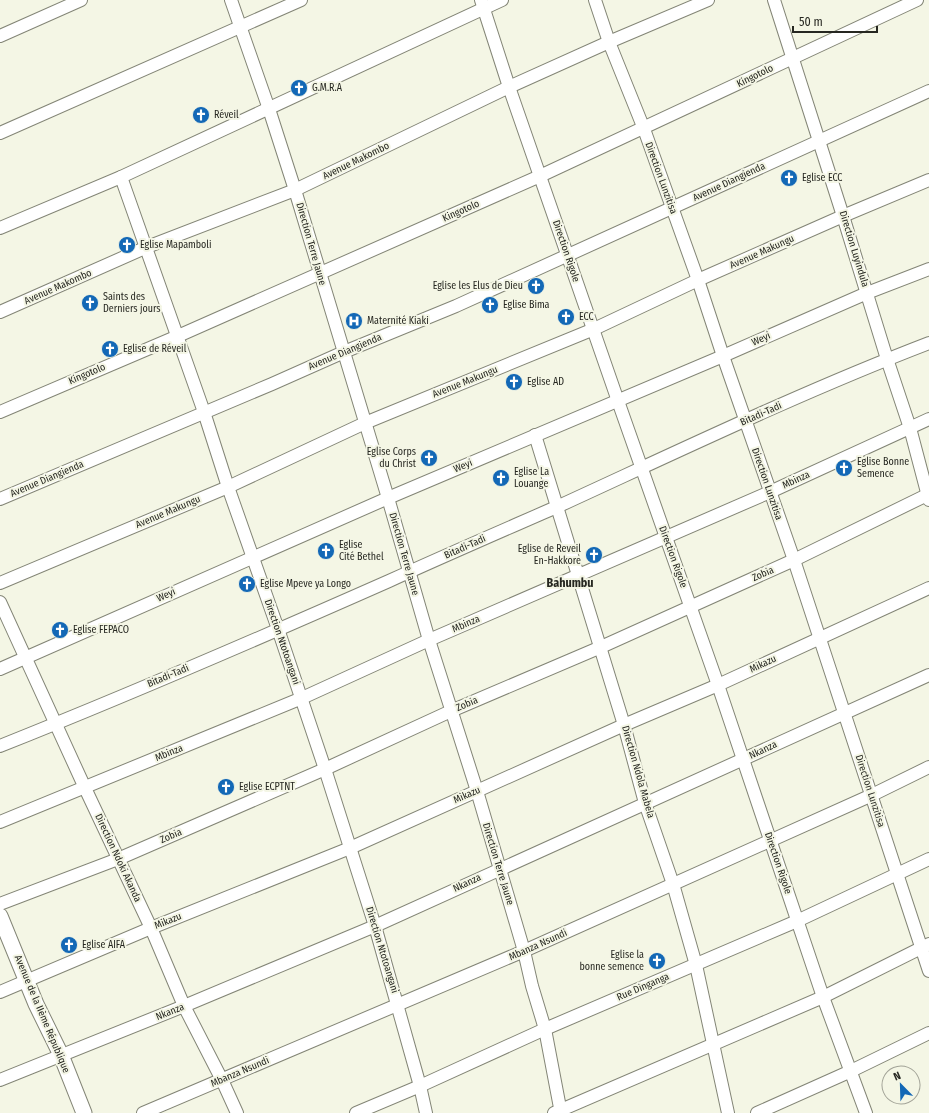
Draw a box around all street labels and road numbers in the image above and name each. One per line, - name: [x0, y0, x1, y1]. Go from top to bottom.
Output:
- street label: Kingotolo: [735, 62, 775, 90]
- street label: Avenue Makombo: [321, 140, 391, 182]
- street label: Direction Lunzitisa: [642, 140, 680, 216]
- street label: Avenue Diangienda: [691, 160, 767, 204]
- street label: Kingotolo: [441, 198, 481, 224]
- street label: Direction Terre Jaune: [293, 201, 329, 287]
- street label: Direction Luyindula: [837, 209, 871, 289]
- street label: Direction Rigole: [550, 218, 582, 284]
- street label: Avenue Makungu: [728, 232, 796, 272]
- street label: Avenue Makombo: [22, 267, 94, 307]
- street label: Weyi: [750, 330, 772, 348]
- street label: Avenue Diangienda: [306, 331, 384, 373]
- street label: Kingotolo: [67, 361, 107, 387]
- street label: Avenue Makungu: [431, 363, 499, 401]
- street label: Bitadi-Tadi: [738, 400, 784, 428]
- street label: Direction Lunzitisa: [749, 446, 785, 522]
- street label: Weyi: [452, 457, 474, 475]
- street label: Avenue Diangienda: [8, 458, 86, 500]
- street label: Mbinza: [780, 468, 812, 492]
- street label: Avenue Makungu: [134, 493, 202, 531]
- street label: Direction Terre Jaune: [386, 511, 422, 597]
- street label: Direction Rigole: [656, 525, 690, 590]
- street label: Bitadi-Tadi: [442, 533, 488, 561]
- street label: Zobia: [750, 564, 776, 584]
- street label: Weyi: [155, 586, 177, 604]
- street label: Direction Ntotoangani: [262, 598, 302, 686]
- street label: Mbinza: [450, 613, 482, 635]
- street label: Mikazu: [748, 653, 778, 675]
- street label: Bitadi-Tadi: [145, 662, 191, 690]
- street label: Zobia: [454, 694, 480, 714]
- street label: Direction Ndola Mabela: [619, 724, 657, 820]
- street label: Nkanza: [747, 738, 779, 762]
- street label: Mbinza: [153, 742, 185, 764]
- street label: Direction Lunzitisa: [853, 753, 887, 829]
- street label: Mikazu: [452, 784, 482, 806]
- street label: Direction Ndoki Akanda: [92, 812, 144, 904]
- street label: Direction Terre Jaune: [480, 821, 516, 907]
- street label: Zobia: [158, 826, 184, 846]
- street label: Direction Rigole: [762, 830, 794, 896]
- street label: Nkanza: [451, 871, 483, 895]
- street label: Direction Ntotoangani: [363, 905, 401, 995]
- street label: Mikazu: [153, 910, 183, 932]
- street label: Mbanza Nsundi: [507, 927, 569, 963]
- street label: Avenue de la IIème République: [12, 953, 72, 1075]
- street label: Rue Dinganga: [615, 971, 671, 1003]
- street label: Nkanza: [154, 1001, 186, 1023]
- street label: Mbanza Nsundi: [209, 1054, 271, 1090]

